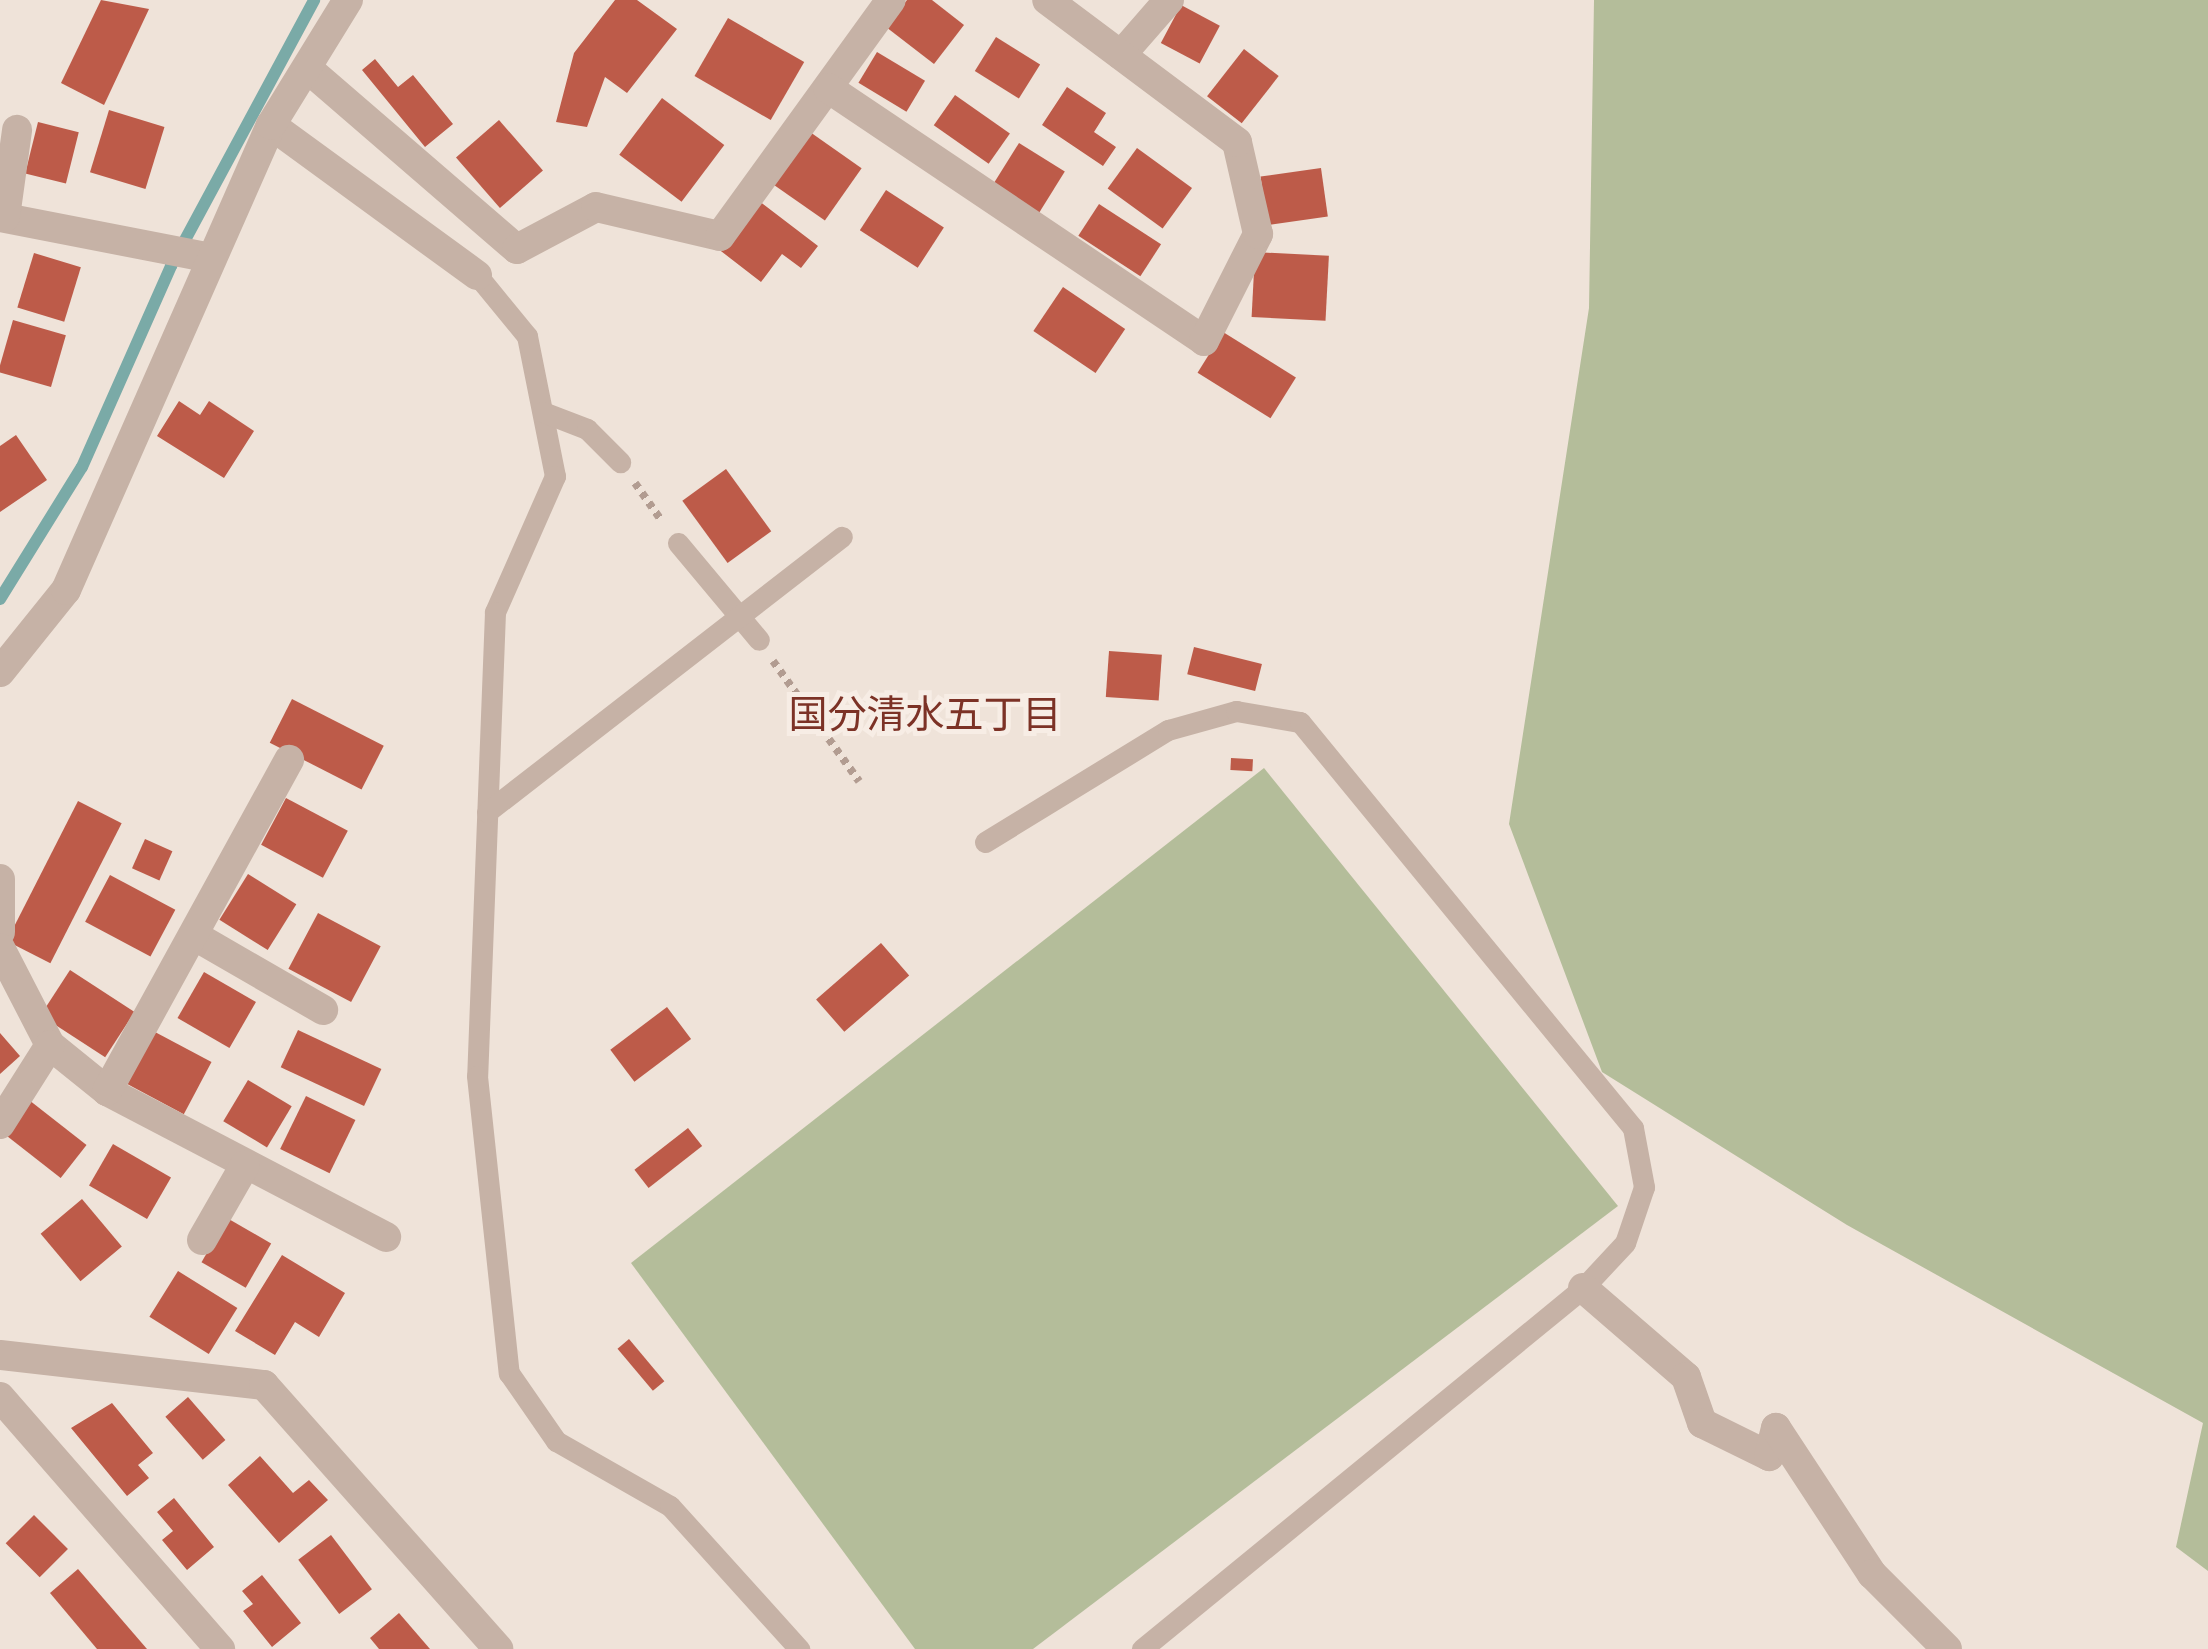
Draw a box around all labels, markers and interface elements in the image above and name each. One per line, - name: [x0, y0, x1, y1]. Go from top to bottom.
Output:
- district label: 国分清水五丁目: [789, 692, 1061, 738]

